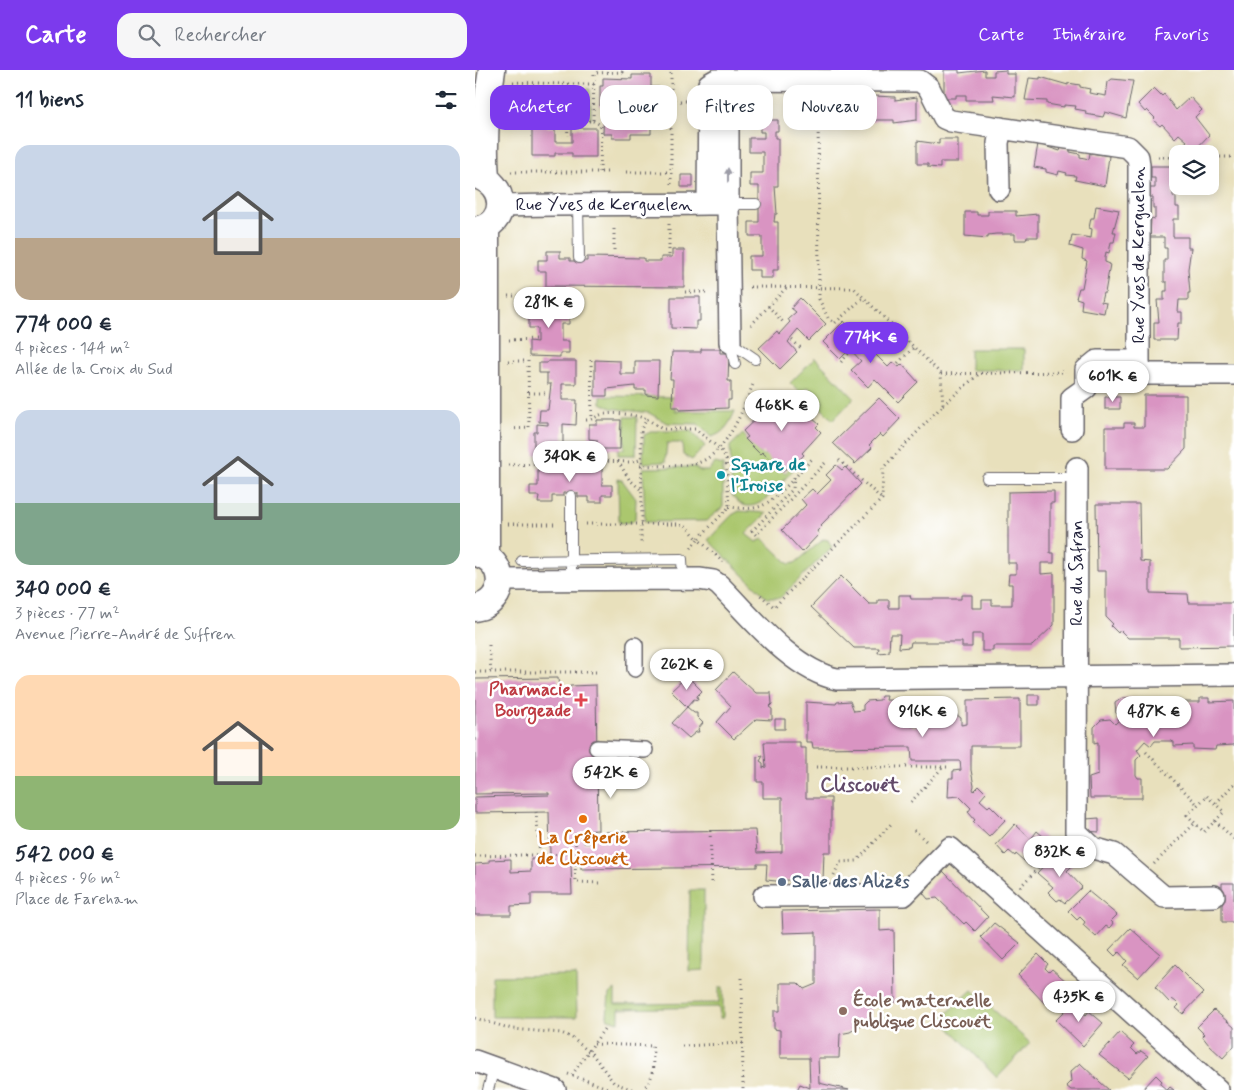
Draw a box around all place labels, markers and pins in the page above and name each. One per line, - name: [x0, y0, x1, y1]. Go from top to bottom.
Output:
- pin: 281K €: [508, 286, 590, 329]
- pin: 774K €: [830, 322, 912, 364]
- pin: 601K €: [1072, 360, 1154, 403]
- pin: 468K €: [741, 390, 823, 432]
- pin: 340K €: [529, 440, 611, 483]
- place label: Square de l'Iroise: [731, 453, 806, 498]
- marker: Square de l'Iroise: [715, 469, 727, 481]
- pin: 262K €: [646, 648, 728, 691]
- place label: Pharmacie Bourgeade: [489, 678, 571, 725]
- marker: Pharmacie Bourgeade: [575, 694, 587, 706]
- pin: 916K €: [882, 696, 964, 738]
- pin: 487K €: [1113, 696, 1195, 738]
- pin: 542K €: [570, 756, 652, 799]
- marker: La Crêperie de Cliscouët: [577, 813, 589, 825]
- place label: La Crêperie de Cliscouët: [537, 826, 629, 871]
- pin: 832K €: [1019, 836, 1101, 878]
- place label: Salle des Alizés: [792, 870, 910, 894]
- marker: Salle des Alizés: [776, 876, 788, 888]
- pin: 435K €: [1038, 980, 1120, 1023]
- place label: École maternelle publique Cliscouët: [853, 988, 992, 1034]
- marker: École maternelle publique Cliscouët: [837, 1005, 849, 1017]

